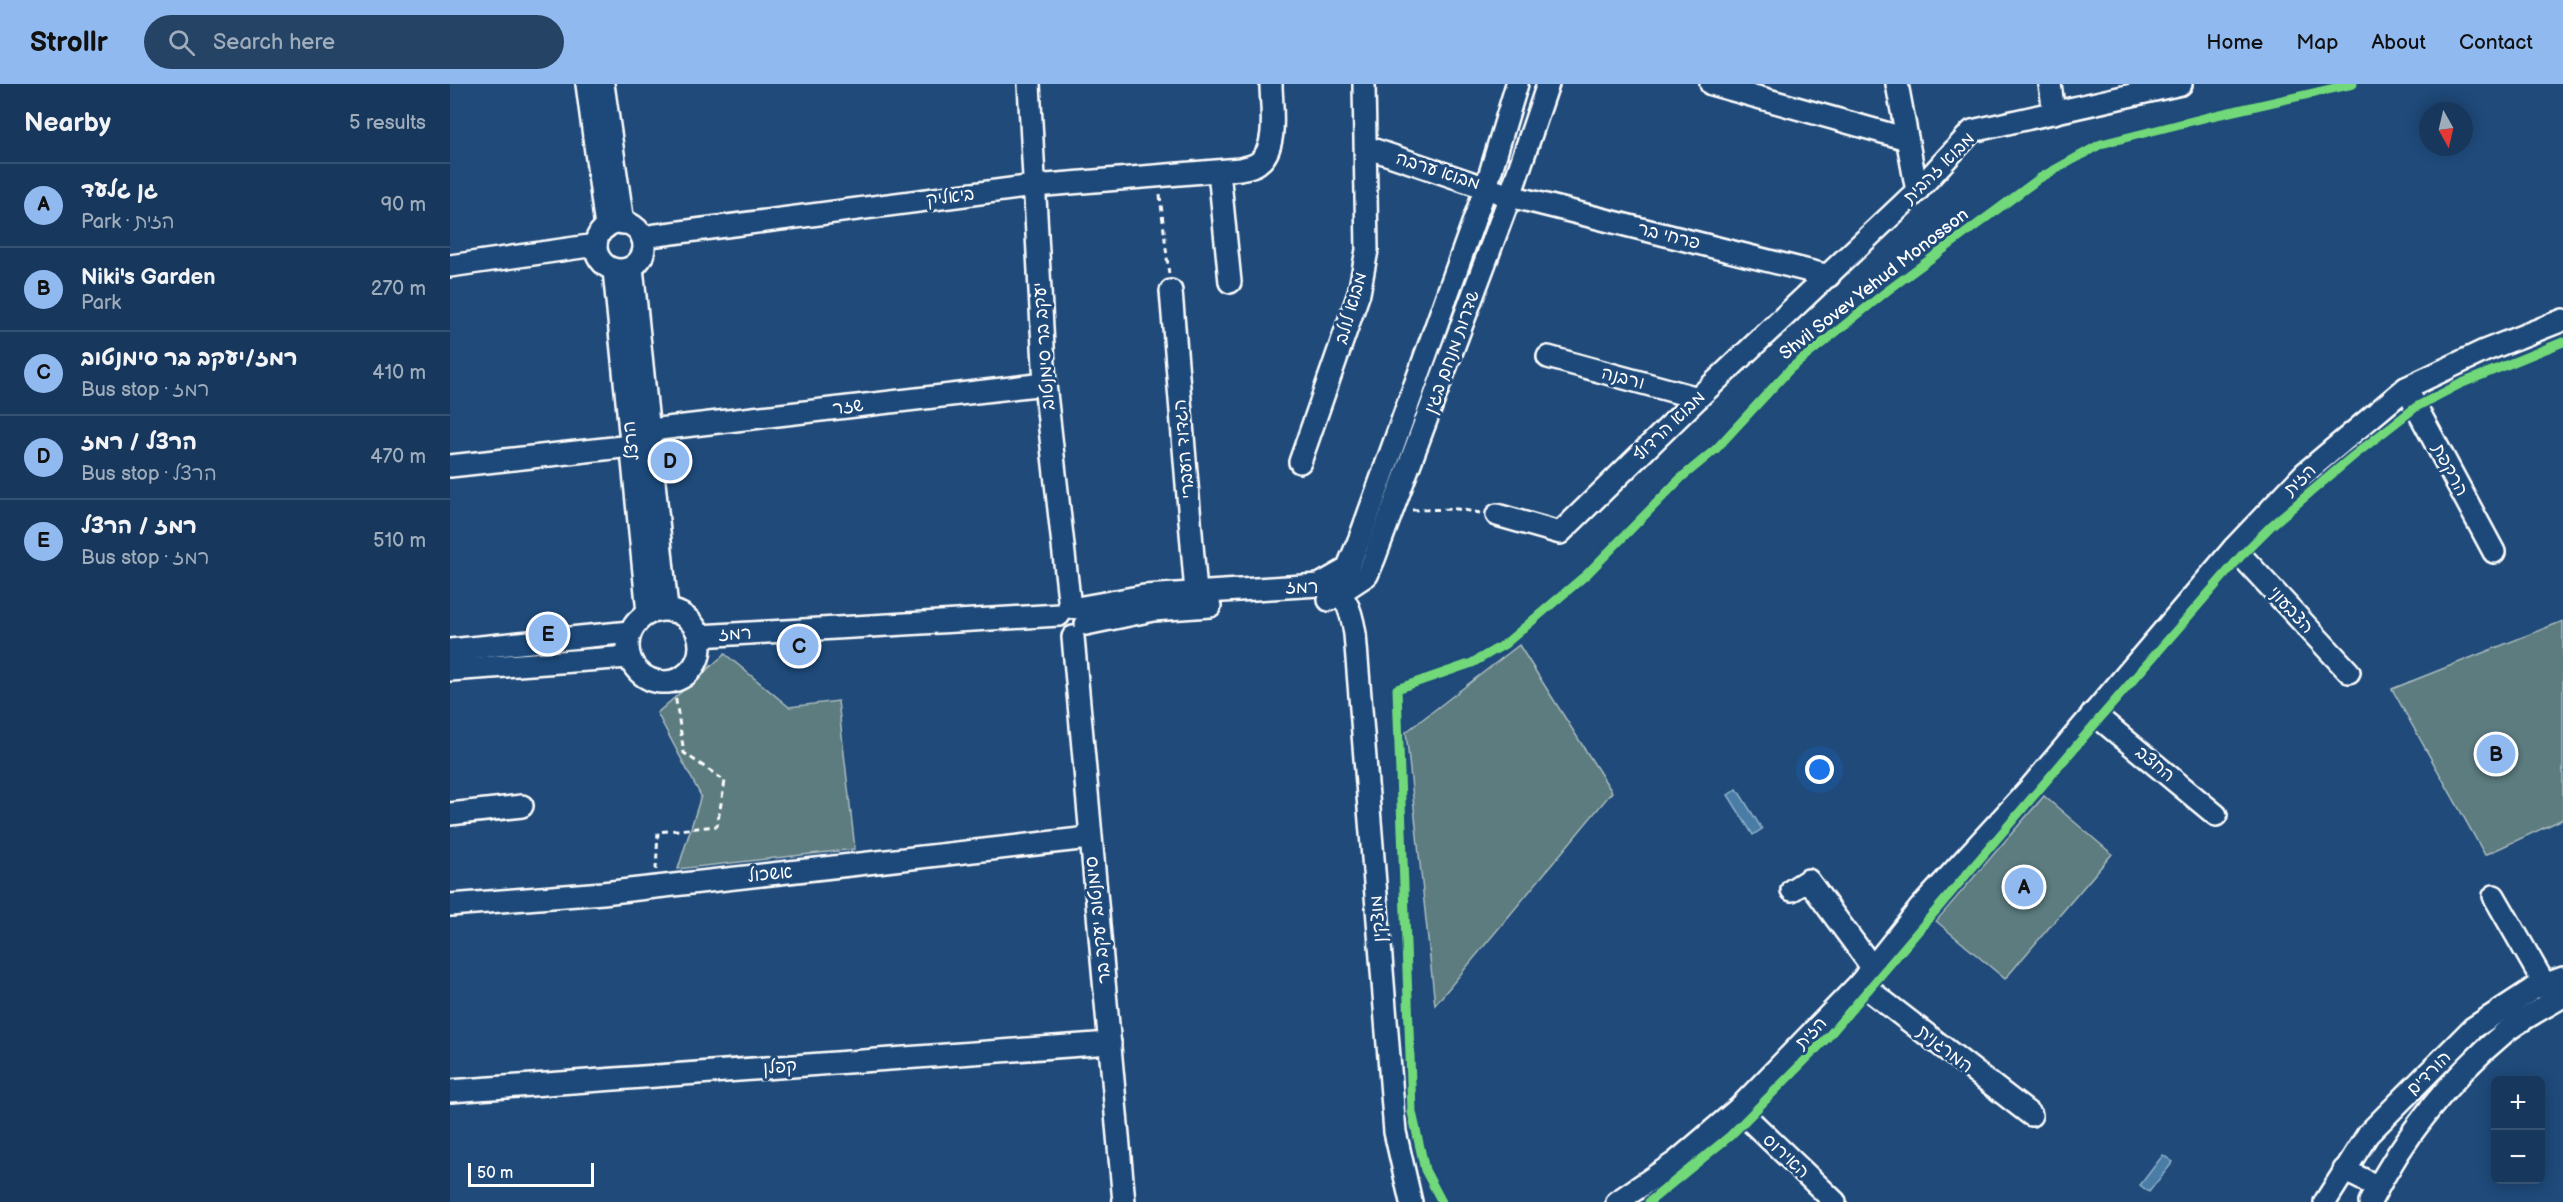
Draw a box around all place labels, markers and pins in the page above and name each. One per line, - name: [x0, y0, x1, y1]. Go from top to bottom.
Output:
- pin: D: [650, 438, 690, 484]
- pin: E: [528, 612, 568, 656]
- pin: C: [780, 624, 818, 668]
- pin: B: [2476, 732, 2516, 776]
- pin: A: [2004, 864, 2044, 910]

